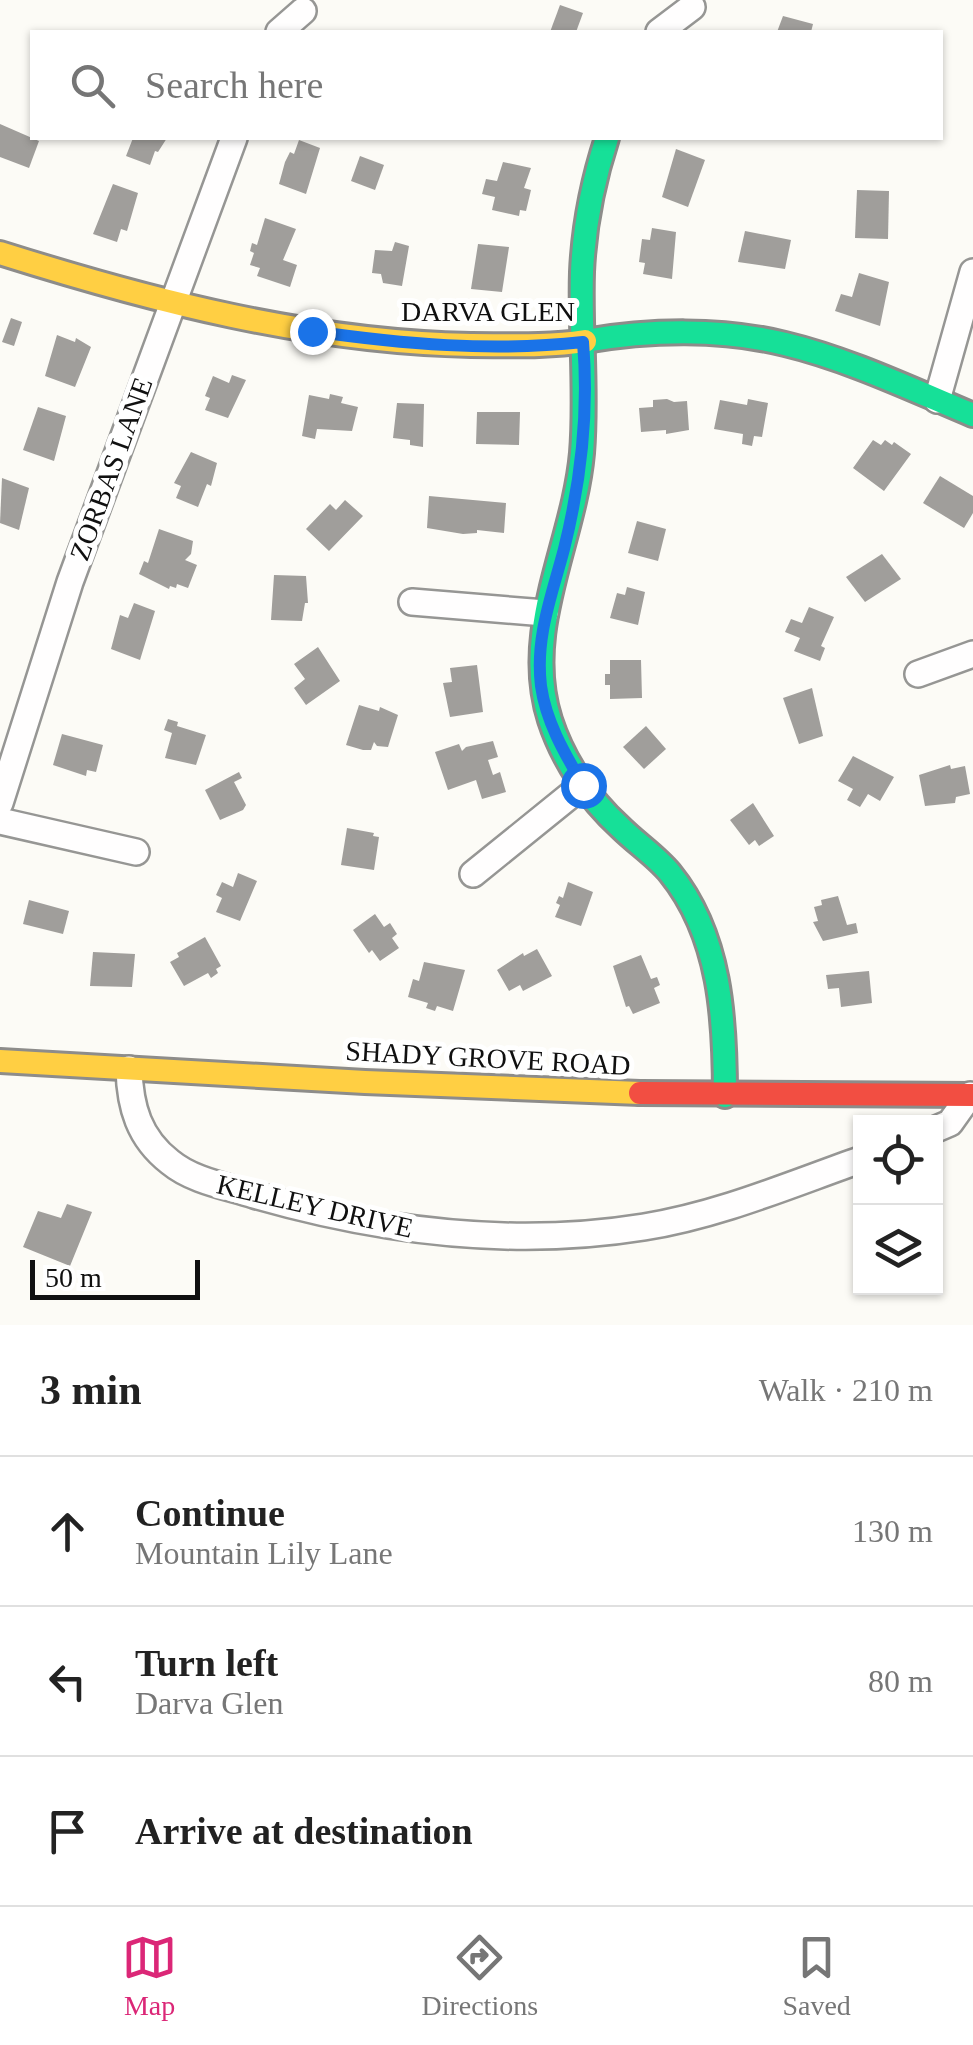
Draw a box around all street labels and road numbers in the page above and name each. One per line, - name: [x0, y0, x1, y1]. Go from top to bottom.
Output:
- street label: DARVA GLEN: [401, 296, 575, 327]
- street label: ZORBAS LANE: [64, 373, 158, 565]
- street label: SHADY GROVE ROAD: [345, 1035, 631, 1081]
- street label: KELLEY DRIVE: [214, 1168, 416, 1244]

